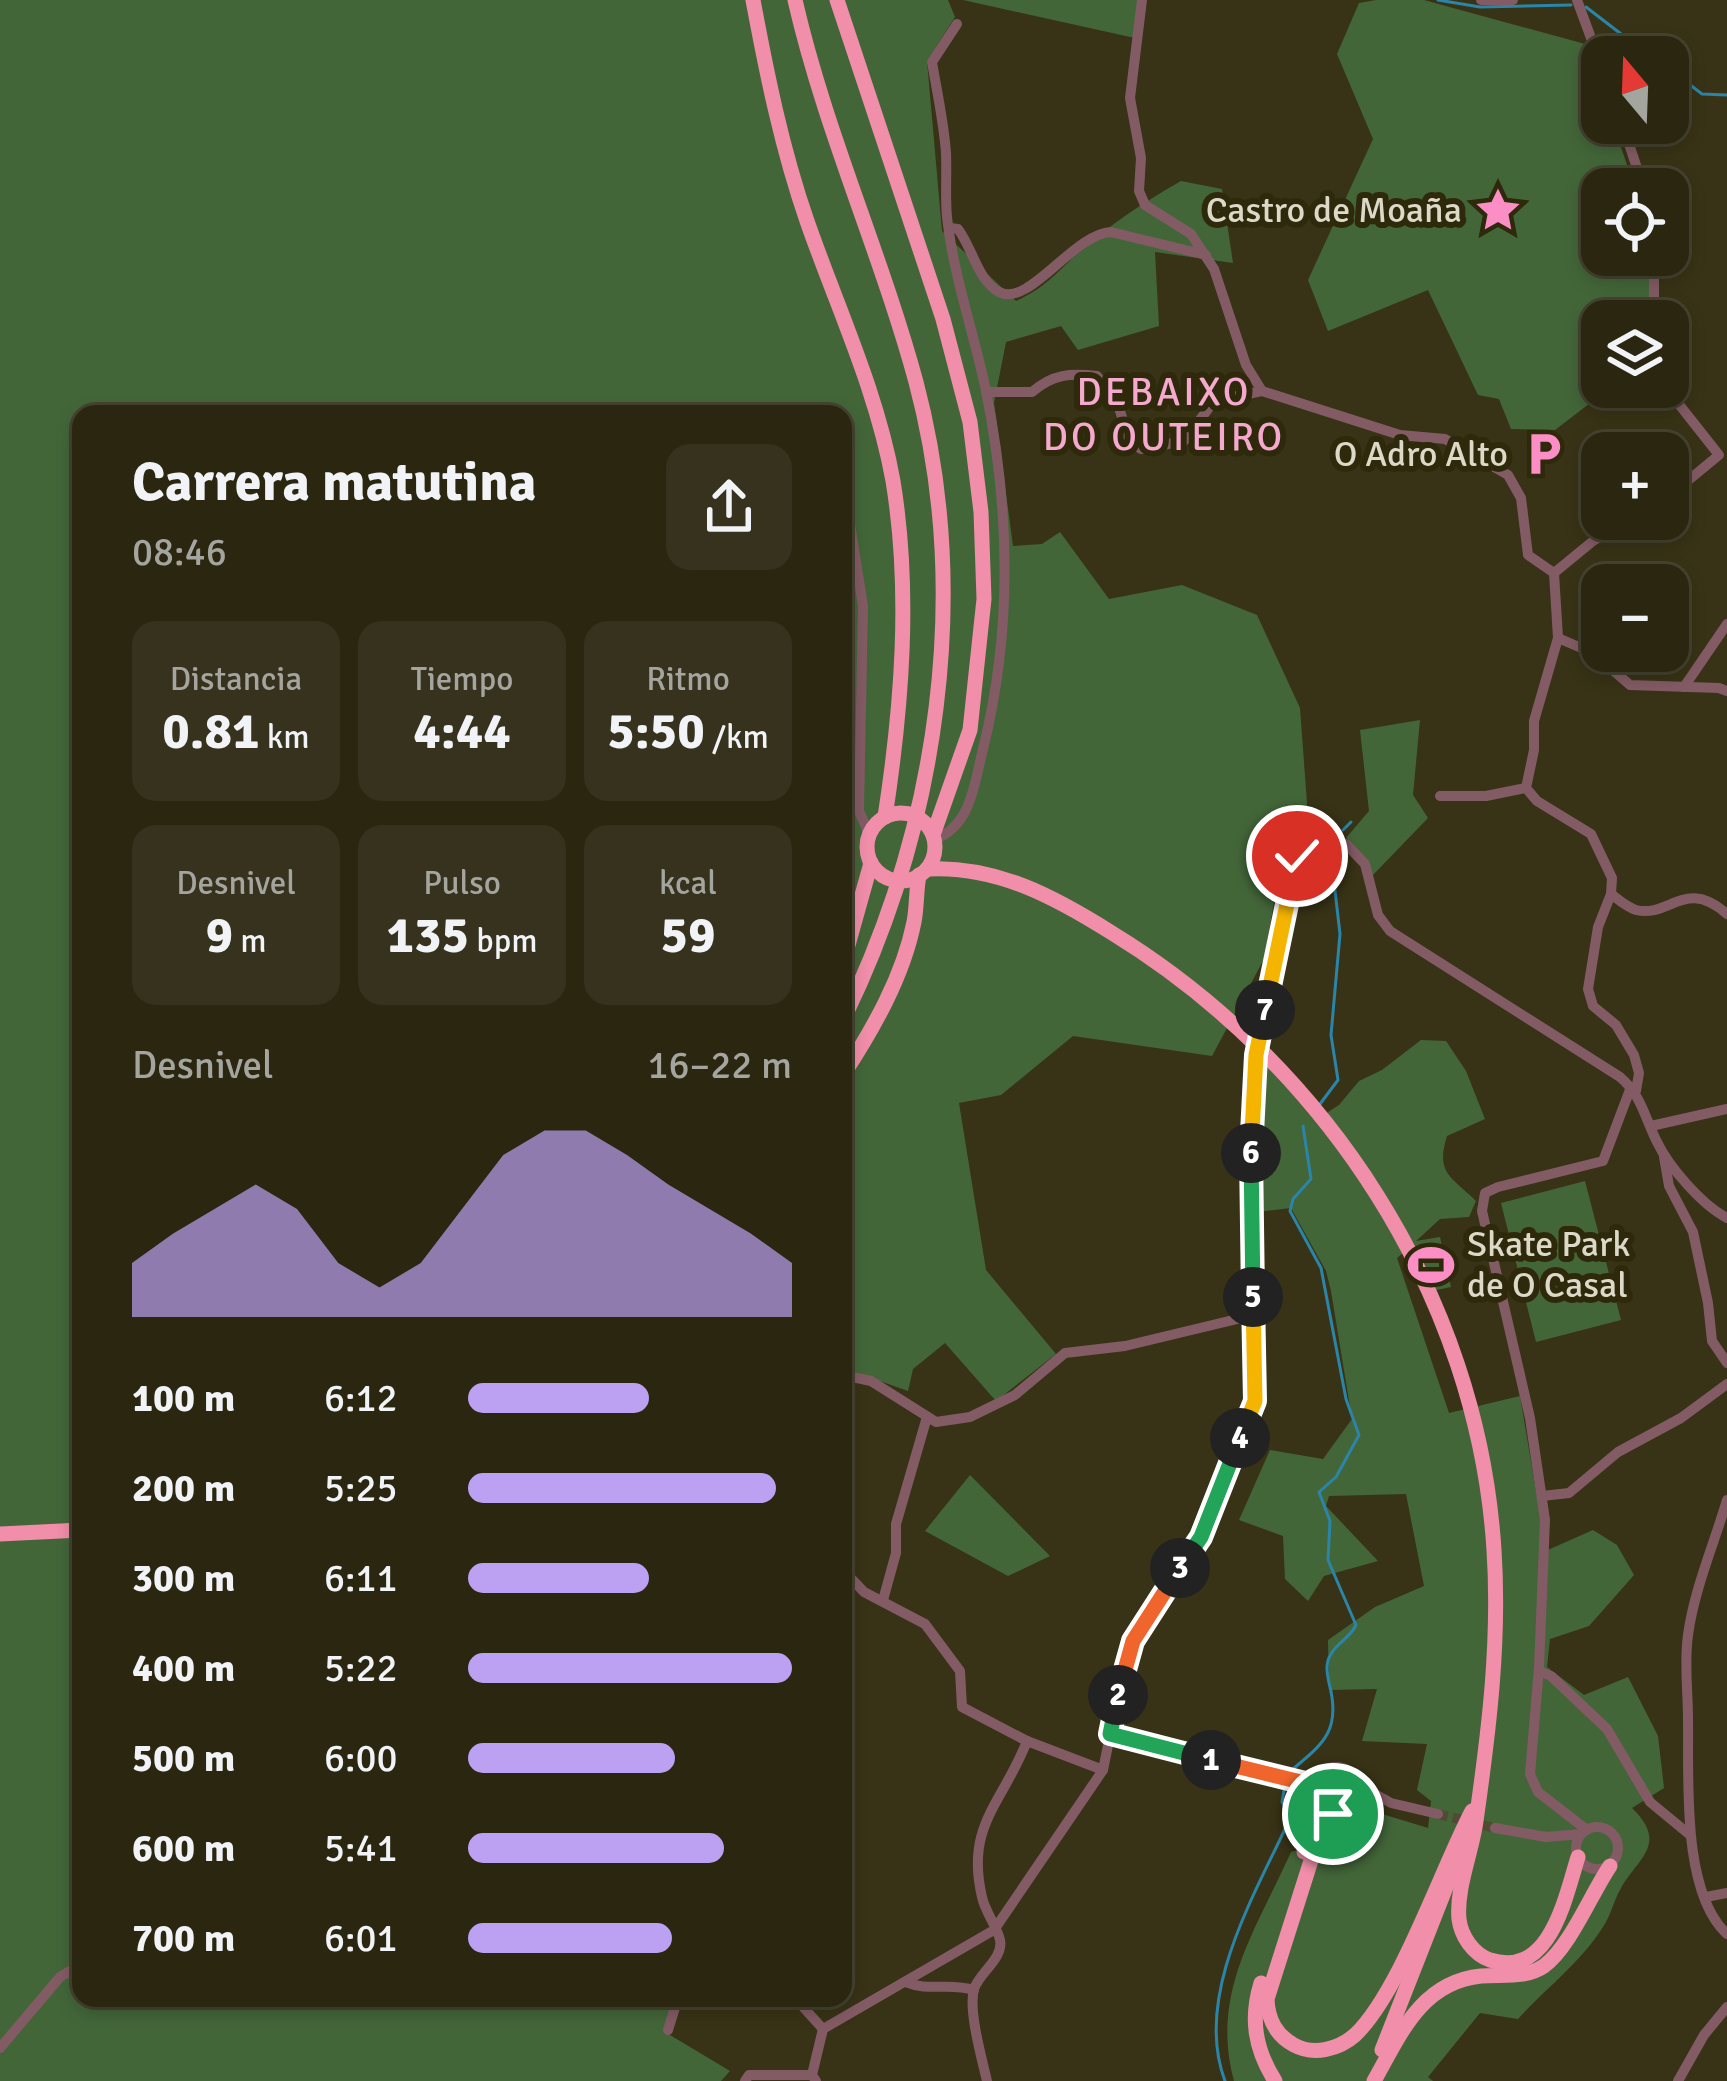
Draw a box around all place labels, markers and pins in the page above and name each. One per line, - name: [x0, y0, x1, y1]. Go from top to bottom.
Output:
- place icon: Castro de Moaña: [1473, 185, 1523, 235]
- place label: Castro de Moaña: [1206, 188, 1462, 233]
- parking icon: O Adro Alto: [1519, 429, 1569, 479]
- place label: O Adro Alto: [1334, 432, 1508, 477]
- pin: [1246, 805, 1348, 907]
- pin: 7: [1235, 980, 1295, 1040]
- pin: 6: [1221, 1123, 1281, 1183]
- place label: Skate Park de O Casal: [1467, 1222, 1630, 1308]
- sports icon: Skate Park de O Casal: [1406, 1240, 1456, 1290]
- pin: 5: [1223, 1267, 1283, 1327]
- pin: 4: [1210, 1408, 1270, 1468]
- pin: 3: [1150, 1538, 1210, 1598]
- pin: 2: [1088, 1665, 1148, 1725]
- pin: 1: [1181, 1730, 1241, 1790]
- pin: [1282, 1763, 1384, 1865]

